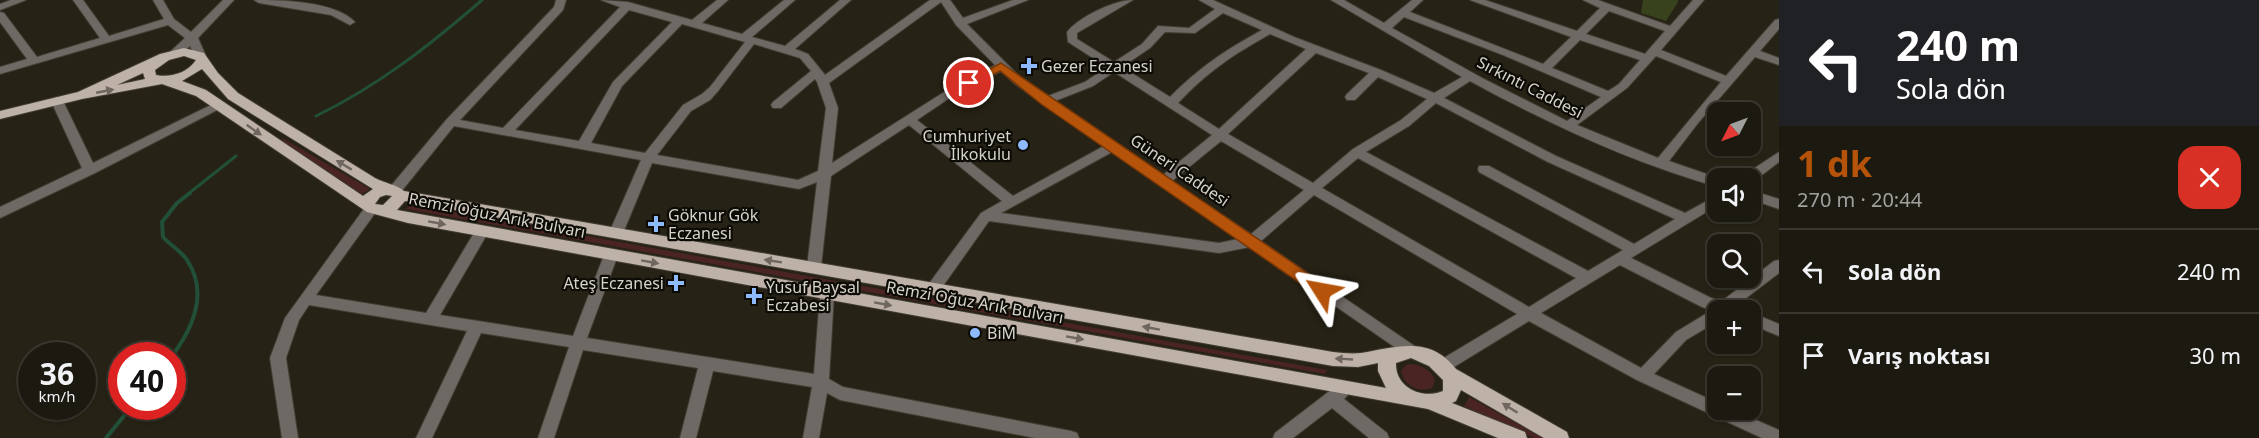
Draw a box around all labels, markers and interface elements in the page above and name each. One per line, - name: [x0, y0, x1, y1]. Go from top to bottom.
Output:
- text: 240 m: [1896, 16, 2020, 73]
- icon: left: [1797, 24, 1875, 102]
- street label: Sırkıntı Caddesi: [1473, 51, 1587, 123]
- place label: Gezer Eczanesi: [1041, 55, 1153, 77]
- pin: [943, 57, 994, 108]
- marker: Gezer Eczanesi: [1022, 59, 1036, 73]
- icon: arrive: [952, 66, 985, 99]
- text: Sola dön: [1896, 70, 2006, 107]
- one-way arrow: [96, 86, 115, 95]
- north arrow: [1707, 102, 1761, 156]
- map controls: [1707, 102, 1761, 420]
- one-way arrow: [245, 125, 262, 136]
- place label: Cumhuriyet İlkokulu: [923, 125, 1011, 165]
- street label: Güneri Caddesi: [1126, 129, 1234, 211]
- marker: Cumhuriyet İlkokulu: [1016, 138, 1030, 152]
- text: 1 dk: [1797, 139, 1872, 188]
- button: close: [2178, 146, 2241, 209]
- one-way arrow: [336, 160, 352, 171]
- button: sound: [1707, 168, 1761, 222]
- text: 270 m · 20:44: [1797, 186, 1922, 213]
- street label: Remzi Oğuz Arık Bulvarı: [407, 187, 587, 243]
- place label: Göknur Gök Eczanesi: [668, 204, 759, 244]
- marker: Göknur Gök Eczanesi: [649, 217, 663, 231]
- one-way arrow: [428, 219, 447, 228]
- button: search: [1707, 234, 1761, 288]
- icon: left: [1797, 255, 1830, 288]
- one-way arrow: [763, 256, 782, 265]
- text: Sola dön: [1848, 256, 1941, 286]
- text: 240 m: [2177, 256, 2241, 286]
- one-way arrow: [641, 257, 660, 266]
- position arrow: [1290, 259, 1354, 323]
- place label: Ateş Eczanesi: [563, 272, 664, 294]
- marker: Ateş Eczanesi: [669, 276, 683, 290]
- place label: Yusuf Baysal Eczabesi: [766, 276, 860, 316]
- street label: Remzi Oğuz Arık Bulvarı: [885, 276, 1065, 328]
- marker: Yusuf Baysal Eczabesi: [747, 289, 761, 303]
- one-way arrow: [874, 300, 893, 309]
- button: +: [1707, 300, 1761, 354]
- place label: BiM: [987, 322, 1016, 344]
- one-way arrow: [1142, 323, 1161, 332]
- marker: BiM: [968, 326, 982, 340]
- one-way arrow: [1066, 334, 1085, 343]
- icon: arrive: [1797, 339, 1830, 372]
- text: Varış noktası: [1848, 340, 1990, 370]
- text: 30 m: [2190, 340, 2241, 370]
- speed limit sign: 40: [108, 342, 186, 420]
- text: 36: [40, 353, 74, 394]
- one-way arrow: [1334, 355, 1353, 364]
- button: −: [1707, 366, 1761, 420]
- text: km/h: [39, 386, 75, 406]
- one-way arrow: [1502, 402, 1518, 413]

